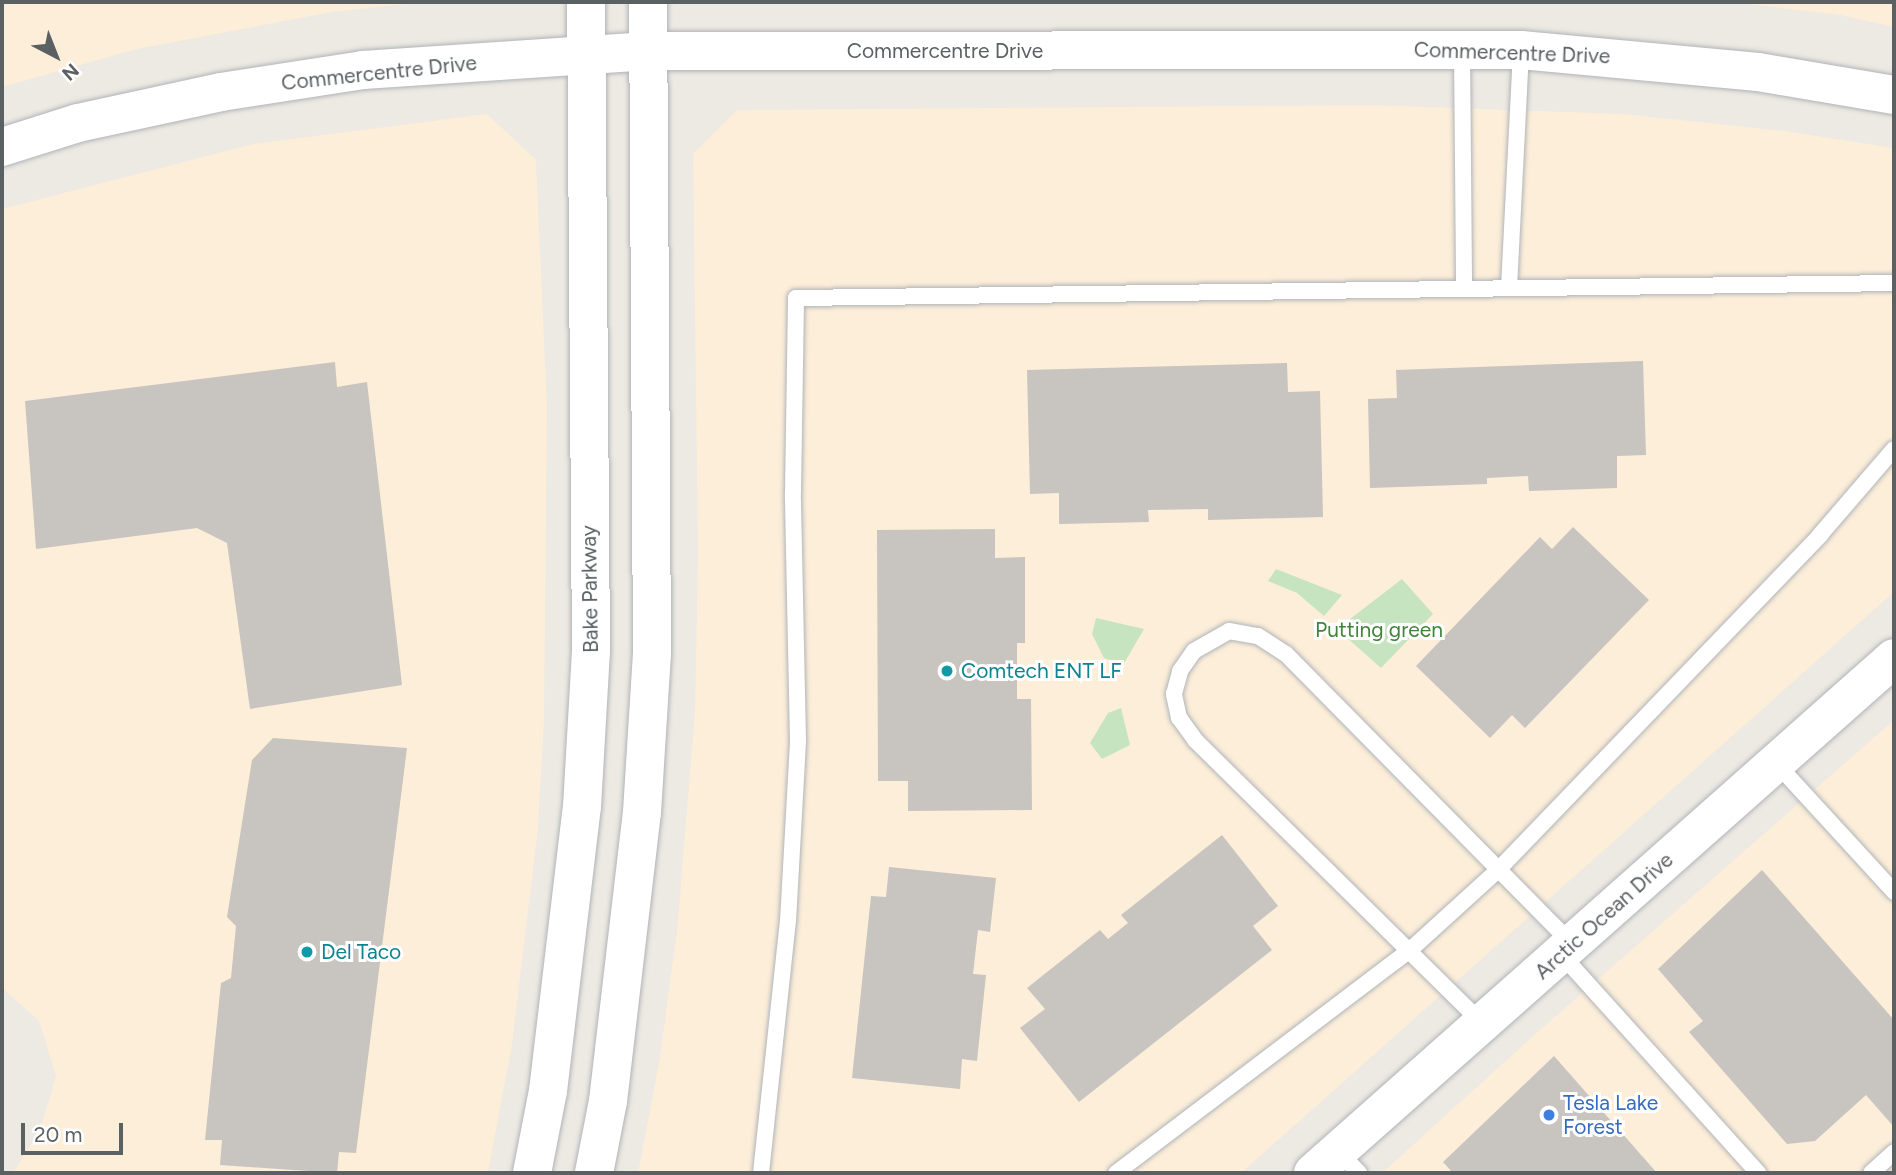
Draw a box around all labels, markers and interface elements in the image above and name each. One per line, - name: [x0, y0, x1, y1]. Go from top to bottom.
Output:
- north arrow: [21, 21, 91, 91]
- street label: Commercentre Drive: [1413, 37, 1611, 69]
- street label: Commercentre Drive: [847, 38, 1043, 64]
- street label: Commercentre Drive: [280, 50, 478, 96]
- text: N: [57, 59, 84, 85]
- street label: Bake Parkway: [576, 525, 604, 653]
- park label: Putting green: [1315, 617, 1443, 643]
- place label: Comtech ENT LF: [961, 658, 1122, 684]
- marker: Comtech ENT LF: [939, 663, 955, 679]
- street label: Arctic Ocean Drive: [1530, 847, 1678, 985]
- place label: Del Taco: [321, 939, 401, 965]
- marker: Del Taco: [299, 944, 315, 960]
- place label: Tesla Lake Forest: [1563, 1090, 1658, 1140]
- marker: Tesla Lake Forest: [1541, 1107, 1557, 1123]
- scale bar: [24, 1108, 126, 1152]
- text: 20 m: [34, 1122, 82, 1147]

